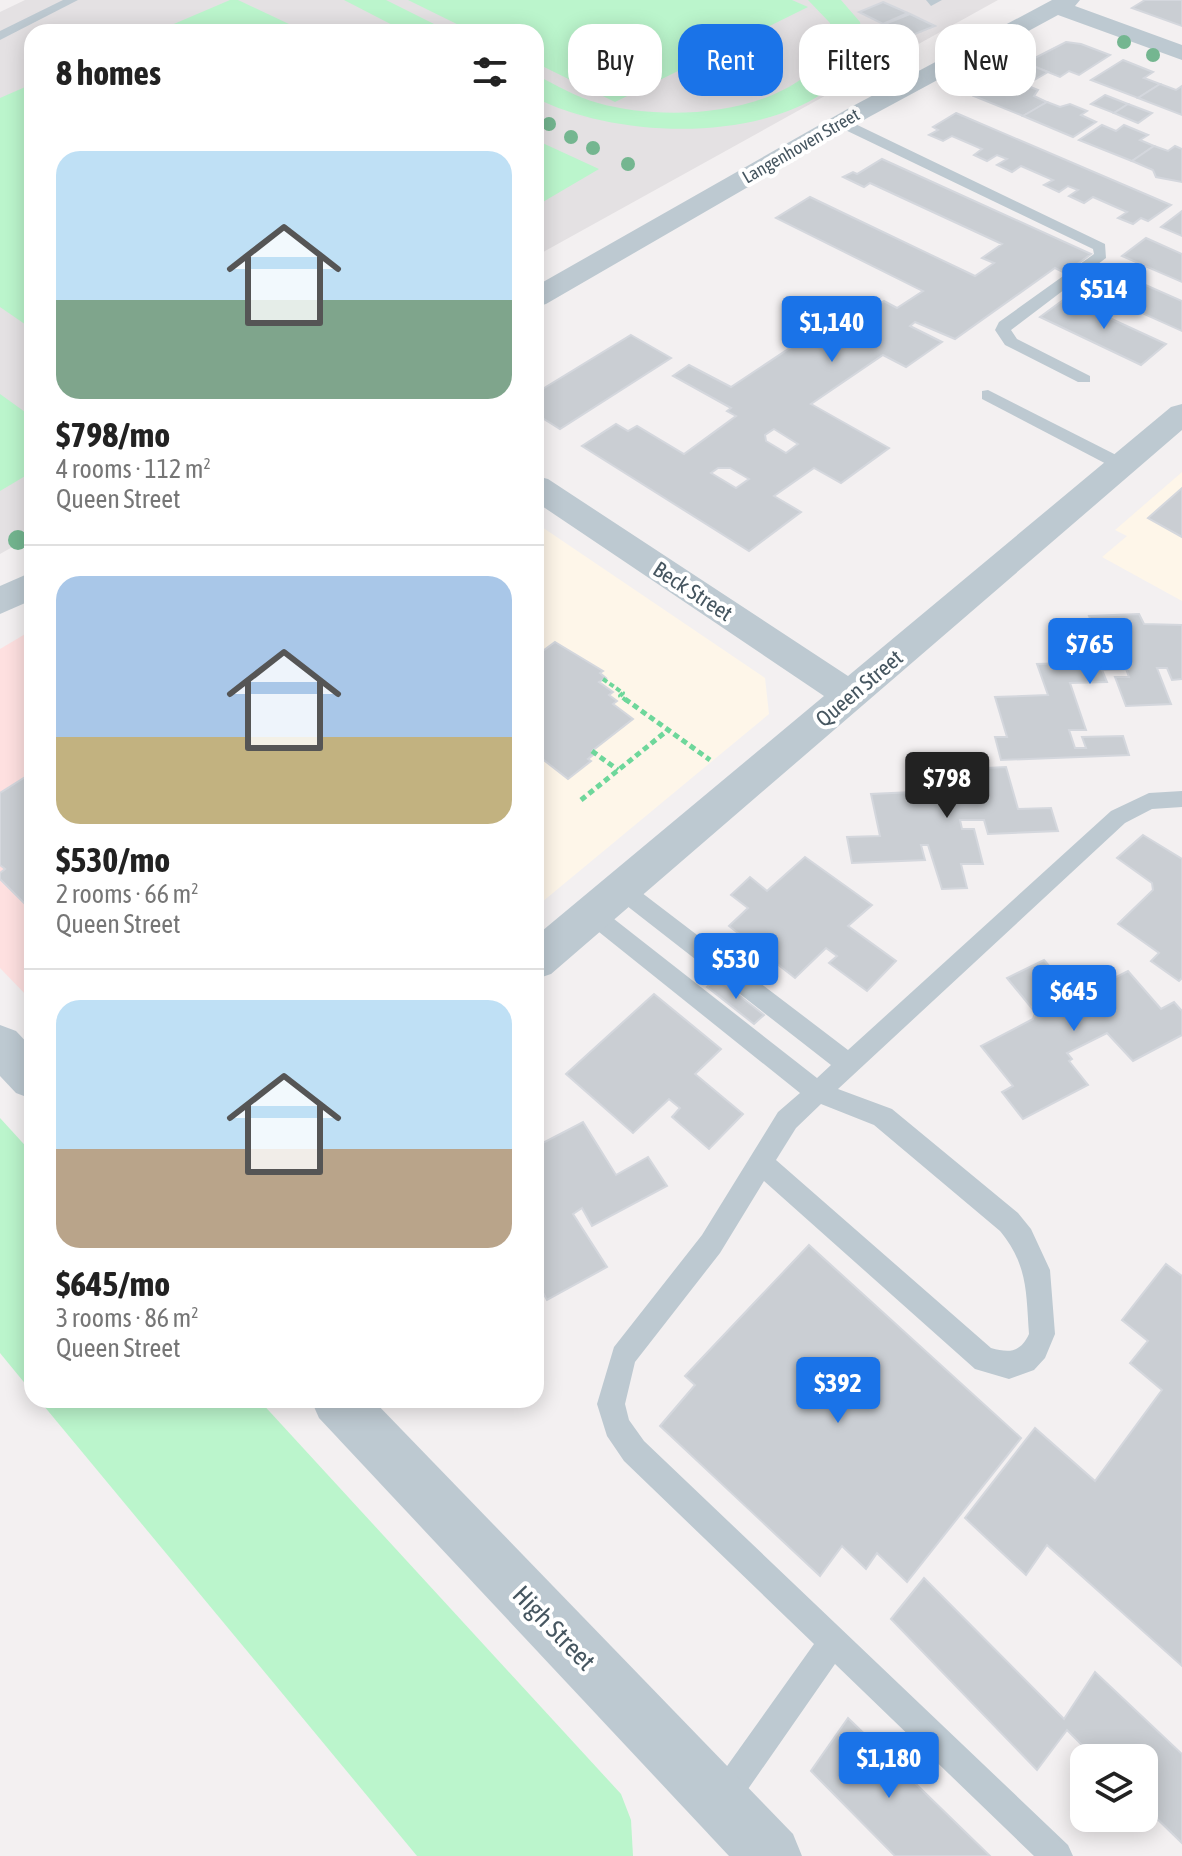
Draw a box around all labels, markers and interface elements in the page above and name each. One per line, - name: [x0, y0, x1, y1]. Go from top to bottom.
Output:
- chip: Buy: [568, 24, 662, 96]
- chip: Rent: [678, 24, 783, 96]
- chip: Filters: [799, 24, 919, 96]
- chip: New: [935, 24, 1036, 96]
- icon: filters: [468, 50, 512, 94]
- text: 8 homes: [56, 53, 161, 92]
- street label: Langenhoven Street: [739, 104, 863, 188]
- icon: home: [212, 203, 356, 347]
- pin: $514: [1057, 263, 1151, 331]
- text: $514: [1080, 274, 1128, 304]
- pin: $1,140: [767, 296, 897, 364]
- text: $1,140: [800, 307, 864, 337]
- text: $798/mo: [56, 415, 170, 454]
- text: 4 rooms · 112 m²: [56, 454, 211, 484]
- text: Queen Street: [56, 484, 180, 514]
- street label: Beck Street: [648, 556, 738, 626]
- pin: $765: [1043, 618, 1137, 686]
- icon: home: [212, 628, 356, 772]
- text: $765: [1066, 629, 1114, 659]
- street label: Queen Street: [810, 644, 908, 732]
- pin: $798: [900, 752, 994, 820]
- text: $798: [923, 763, 971, 793]
- text: $530/mo: [56, 840, 170, 879]
- text: 2 rooms · 66 m²: [56, 879, 198, 909]
- text: Queen Street: [56, 909, 180, 939]
- pin: $530: [689, 933, 783, 1001]
- text: $530: [712, 944, 760, 974]
- pin: $645: [1027, 965, 1121, 1033]
- text: $645: [1050, 976, 1098, 1006]
- icon: home: [212, 1052, 356, 1196]
- text: $645/mo: [56, 1264, 170, 1303]
- text: 3 rooms · 86 m²: [56, 1303, 198, 1333]
- text: Queen Street: [56, 1333, 180, 1363]
- pin: $392: [791, 1357, 885, 1425]
- text: $392: [814, 1368, 862, 1398]
- street label: High Street: [507, 1580, 601, 1676]
- pin: $1,180: [824, 1732, 954, 1800]
- text: $1,180: [857, 1743, 921, 1773]
- map controls: [1070, 1744, 1158, 1832]
- button: layers: [1070, 1744, 1158, 1832]

